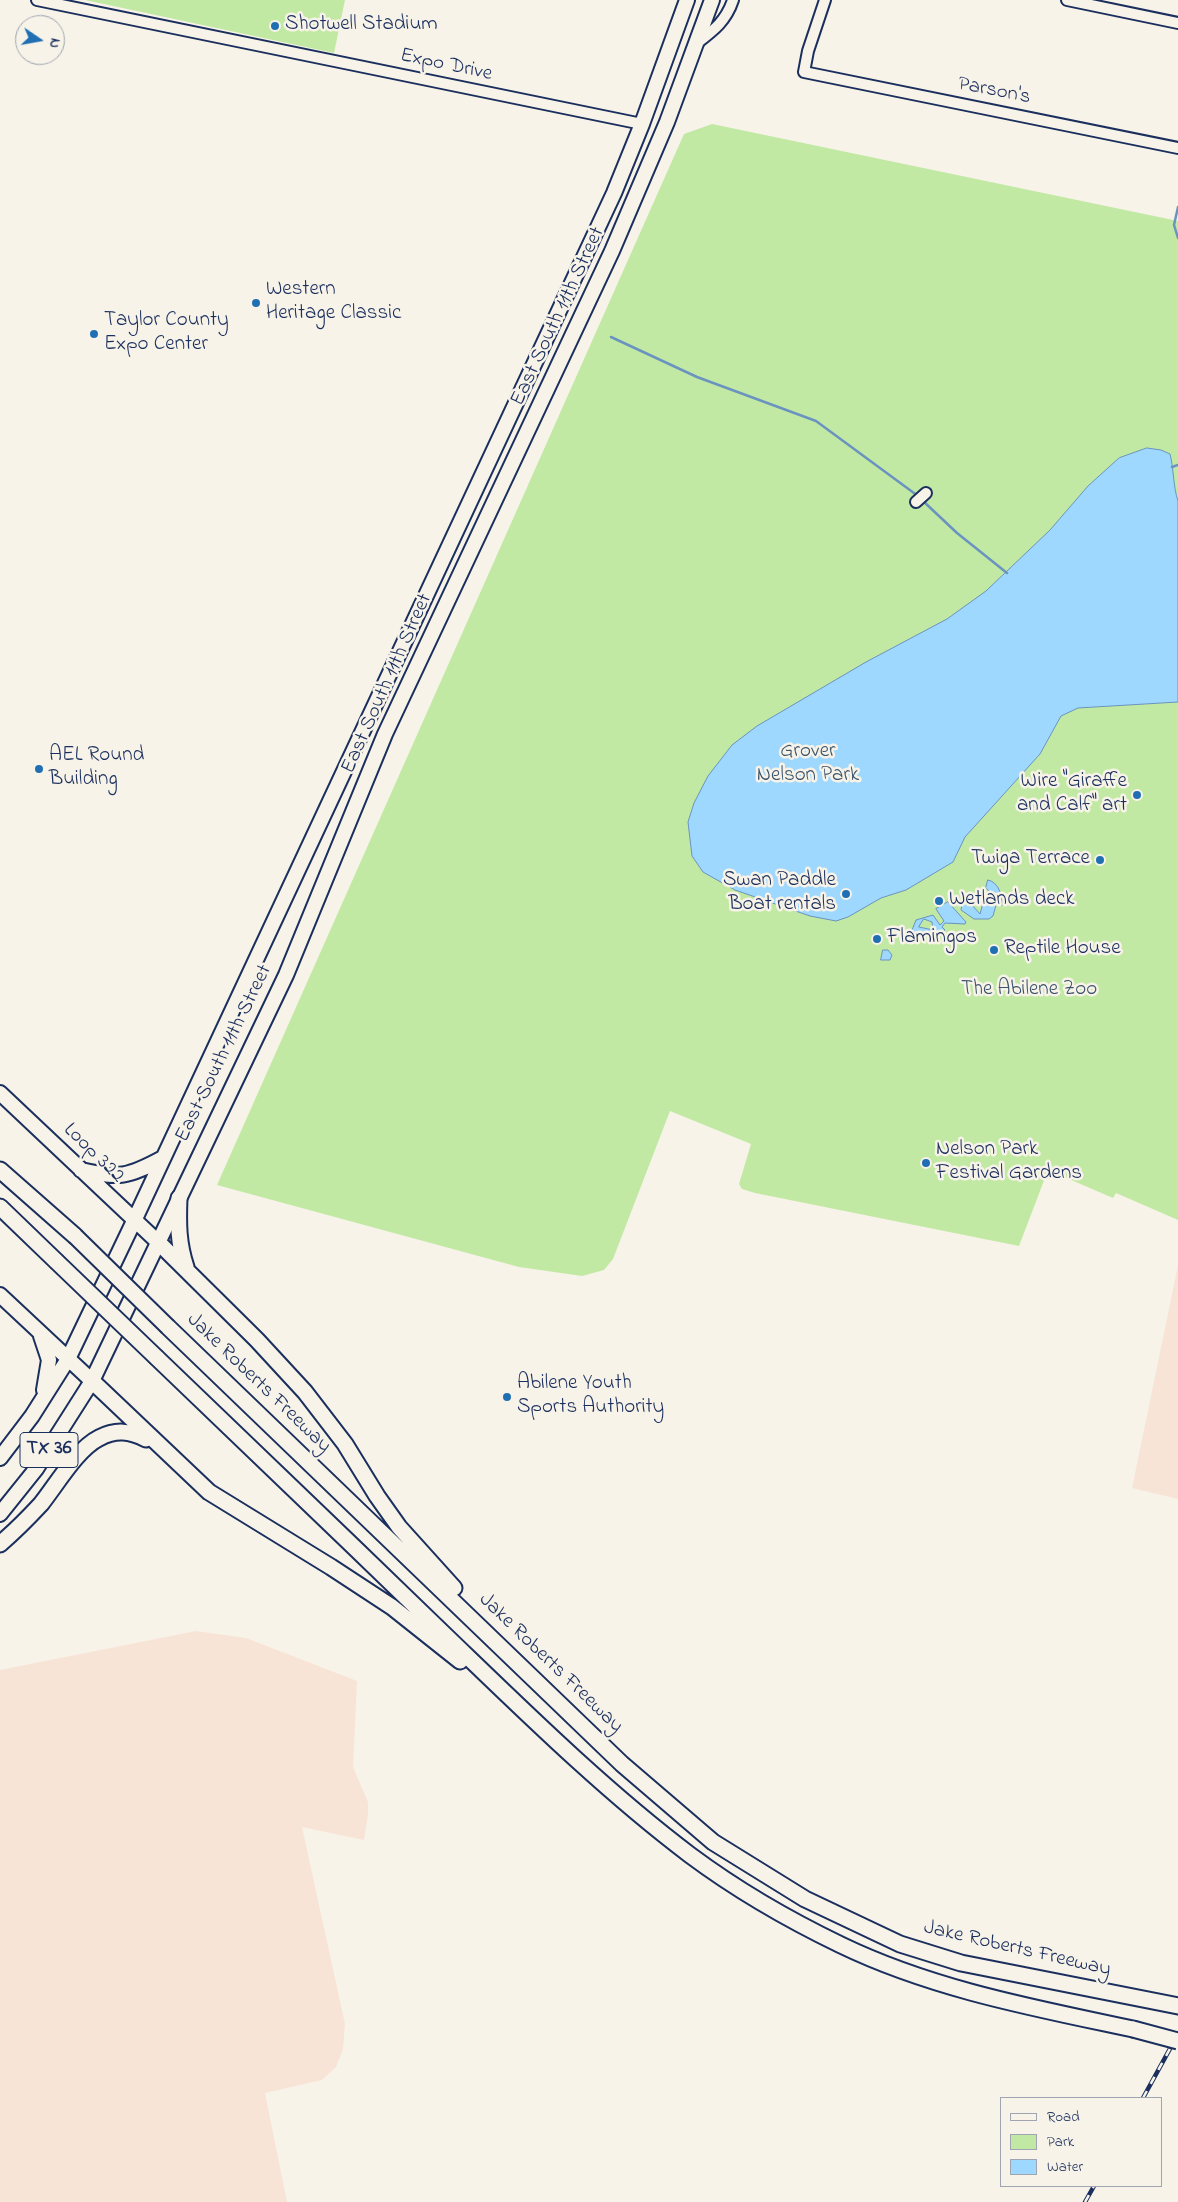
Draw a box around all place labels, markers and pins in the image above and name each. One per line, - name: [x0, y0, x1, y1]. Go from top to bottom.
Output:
- place label: Shotwell Stadium: [285, 13, 438, 39]
- marker: Shotwell Stadium: [269, 20, 281, 32]
- place label: Western Heritage Classic: [266, 278, 401, 328]
- marker: Western Heritage Classic: [250, 297, 262, 309]
- place label: Taylor County Expo Center: [104, 309, 229, 359]
- marker: Taylor County Expo Center: [88, 328, 100, 340]
- place label: AEL Round Building: [49, 744, 144, 794]
- marker: AEL Round Building: [33, 763, 45, 775]
- place label: Wire "Giraffe and Calf" art: [1017, 770, 1127, 820]
- marker: Wire "Giraffe and Calf" art: [1131, 789, 1143, 801]
- place label: Twiga Terrace: [971, 847, 1090, 873]
- marker: Twiga Terrace: [1094, 854, 1106, 866]
- place label: Swan Paddle Boat rentals: [723, 869, 836, 919]
- marker: Swan Paddle Boat rentals: [840, 888, 852, 900]
- place label: Wetlands deck: [949, 888, 1074, 914]
- marker: Wetlands deck: [933, 895, 945, 907]
- place label: Flamingos: [887, 926, 977, 952]
- marker: Flamingos: [871, 933, 883, 945]
- place label: Reptile House: [1004, 937, 1121, 963]
- marker: Reptile House: [988, 944, 1000, 956]
- place label: Nelson Park Festival Gardens: [936, 1138, 1082, 1188]
- marker: Nelson Park Festival Gardens: [920, 1157, 932, 1169]
- place label: Abilene Youth Sports Authority: [517, 1372, 664, 1422]
- marker: Abilene Youth Sports Authority: [501, 1391, 513, 1403]

